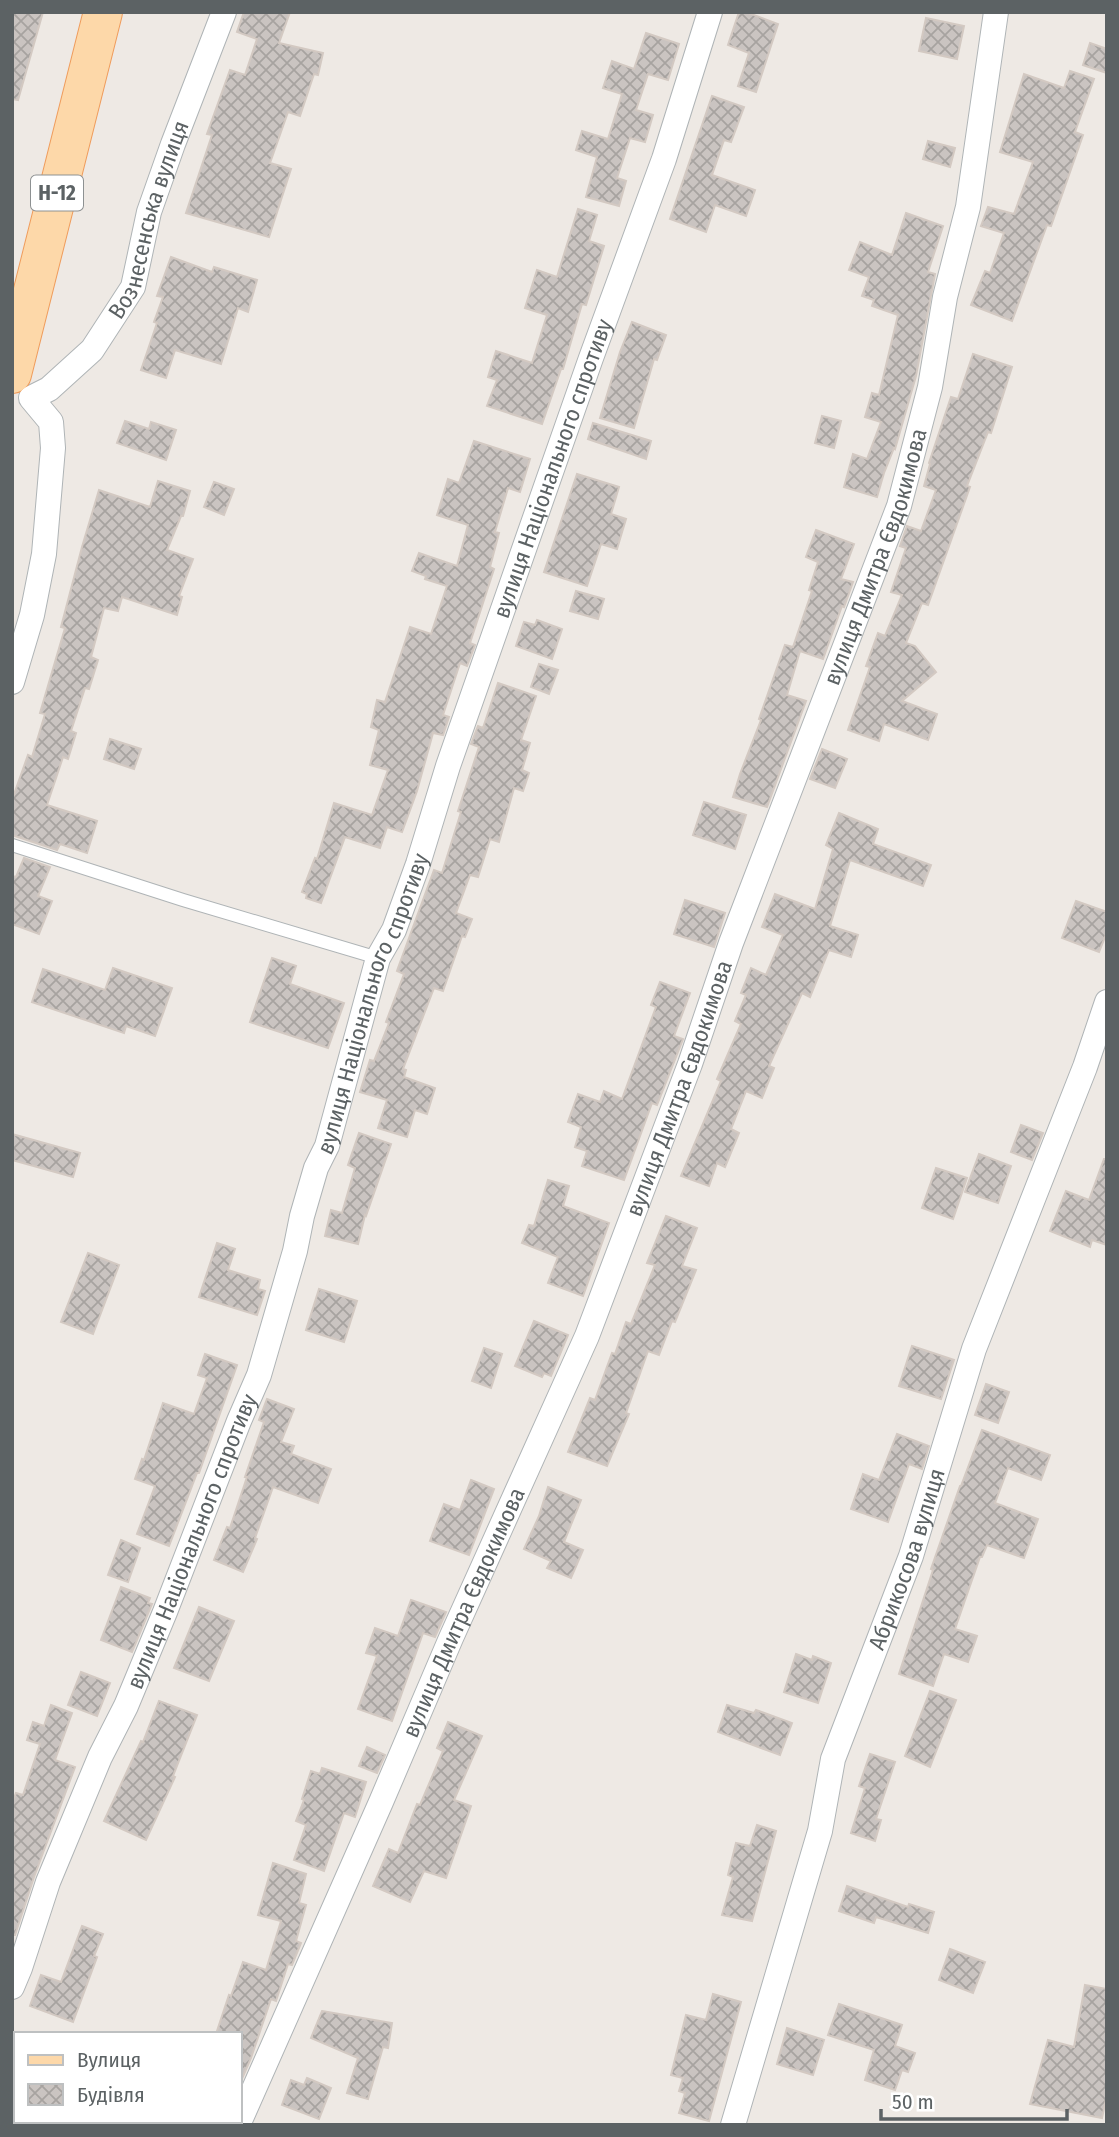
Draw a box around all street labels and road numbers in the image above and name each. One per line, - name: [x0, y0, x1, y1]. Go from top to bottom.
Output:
- street label: Вознесенська вулиця: [102, 117, 195, 324]
- road number: Н-12: [31, 176, 83, 210]
- street label: вулиця Національного спротиву: [487, 314, 618, 622]
- street label: вулиця Дмитра Євдокимова: [818, 426, 933, 689]
- street label: вулиця Національного спротиву: [311, 849, 435, 1159]
- street label: вулиця Дмитра Євдокимова: [620, 957, 738, 1220]
- street label: вулиця Національного спротиву: [121, 1389, 263, 1693]
- street label: Абрикосова вулиця: [862, 1465, 951, 1654]
- street label: вулиця Дмитра Євдокимова: [396, 1483, 531, 1742]

